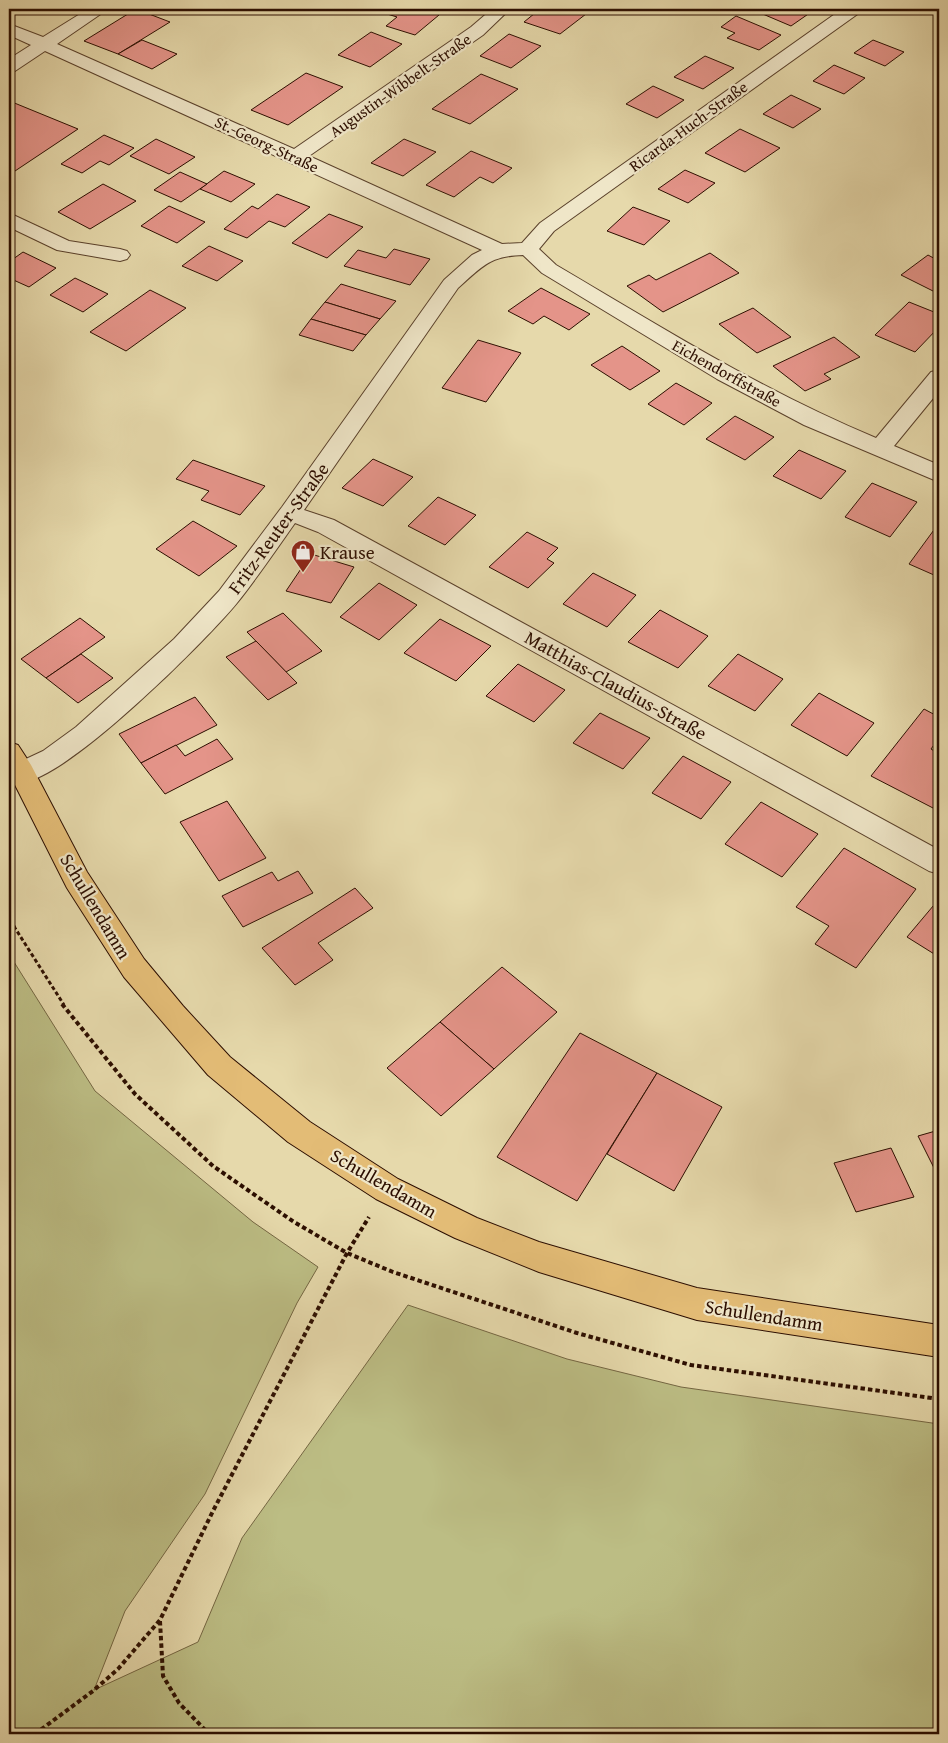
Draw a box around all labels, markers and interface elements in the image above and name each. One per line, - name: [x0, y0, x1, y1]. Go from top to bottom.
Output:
- street label: Augustin-Wibbelt-Straße: [324, 27, 476, 143]
- street label: Ricarda-Huch-Straße: [624, 75, 752, 177]
- street label: St.-Georg-Straße: [211, 109, 323, 179]
- street label: Eichendorffstraße: [668, 333, 786, 413]
- street label: Fritz-Reuter-Straße: [221, 456, 335, 600]
- place label: Krause: [320, 538, 375, 566]
- shop icon: Krause: [290, 539, 316, 573]
- street label: Matthias-Claudius-Straße: [520, 623, 712, 747]
- street label: Schullendamm: [53, 848, 139, 965]
- street label: Schullendamm: [326, 1141, 443, 1225]
- street label: Schullendamm: [703, 1292, 825, 1338]

